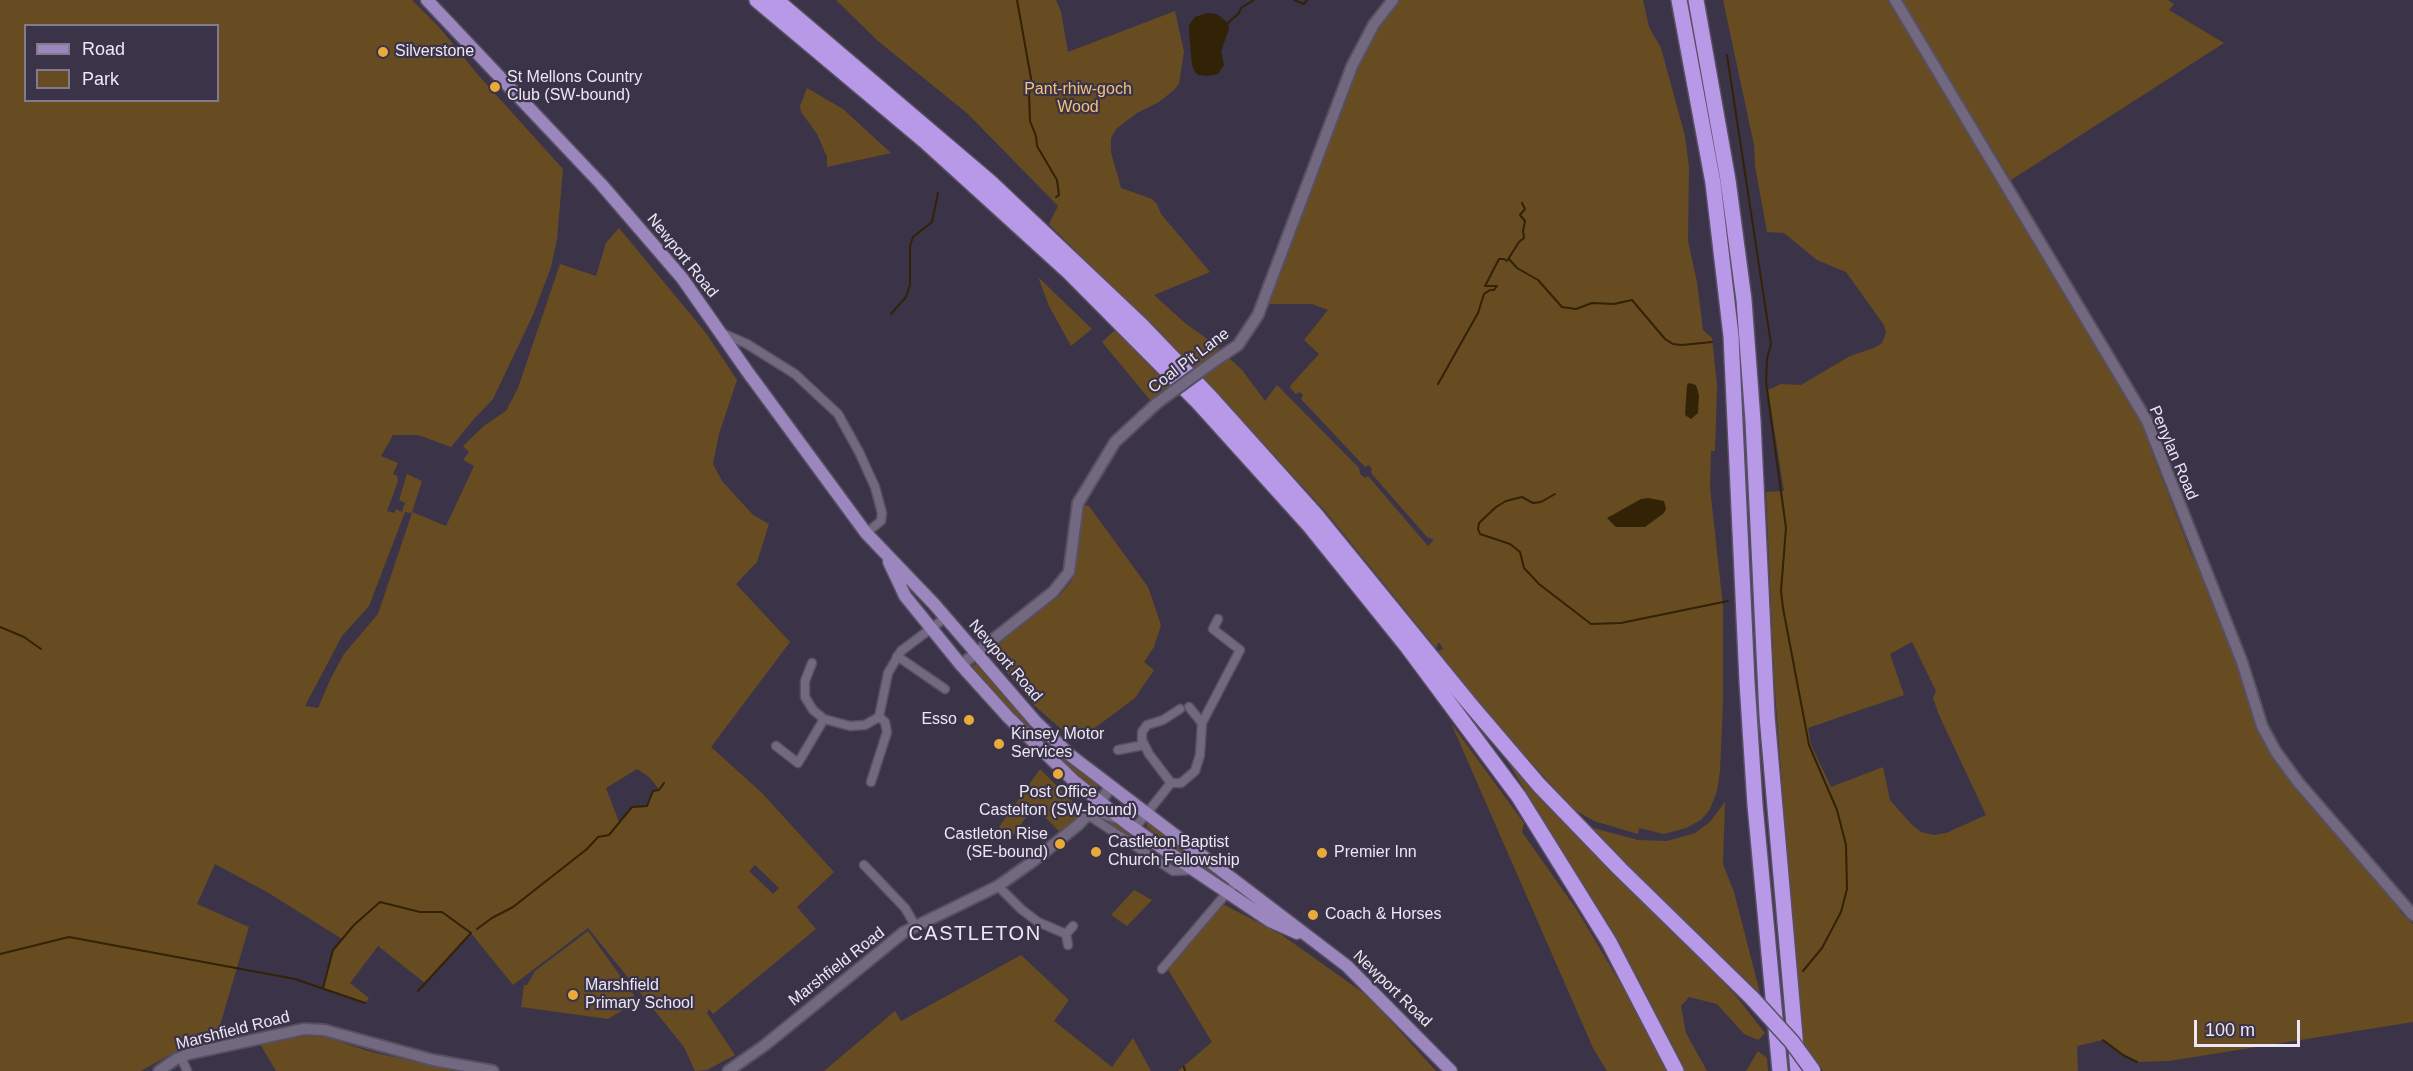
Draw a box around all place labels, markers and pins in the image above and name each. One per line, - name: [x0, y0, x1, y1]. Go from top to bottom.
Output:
- place label: Silverstone: [395, 42, 474, 62]
- marker: Silverstone: [376, 45, 390, 59]
- place label: St Mellons Country Club (SW-bound): [507, 68, 642, 106]
- marker: St Mellons Country Club (SW-bound): [488, 80, 502, 94]
- place label: Esso: [921, 710, 957, 730]
- marker: Esso: [962, 713, 976, 727]
- place label: Kinsey Motor Services: [1011, 725, 1104, 763]
- marker: Kinsey Motor Services: [992, 737, 1006, 751]
- marker: Post Office Castelton (SW-bound): [1051, 767, 1065, 781]
- place label: Post Office Castelton (SW-bound): [979, 783, 1137, 821]
- place label: Castleton Rise (SE-bound): [944, 825, 1048, 863]
- place label: Castleton Baptist Church Fellowship: [1108, 833, 1240, 871]
- marker: Castleton Rise (SE-bound): [1053, 837, 1067, 851]
- place label: Premier Inn: [1334, 843, 1417, 863]
- marker: Castleton Baptist Church Fellowship: [1089, 845, 1103, 859]
- marker: Premier Inn: [1315, 846, 1329, 860]
- place label: Coach & Horses: [1325, 905, 1441, 925]
- marker: Coach & Horses: [1306, 908, 1320, 922]
- place label: Marshfield Primary School: [585, 976, 693, 1014]
- marker: Marshfield Primary School: [566, 988, 580, 1002]

